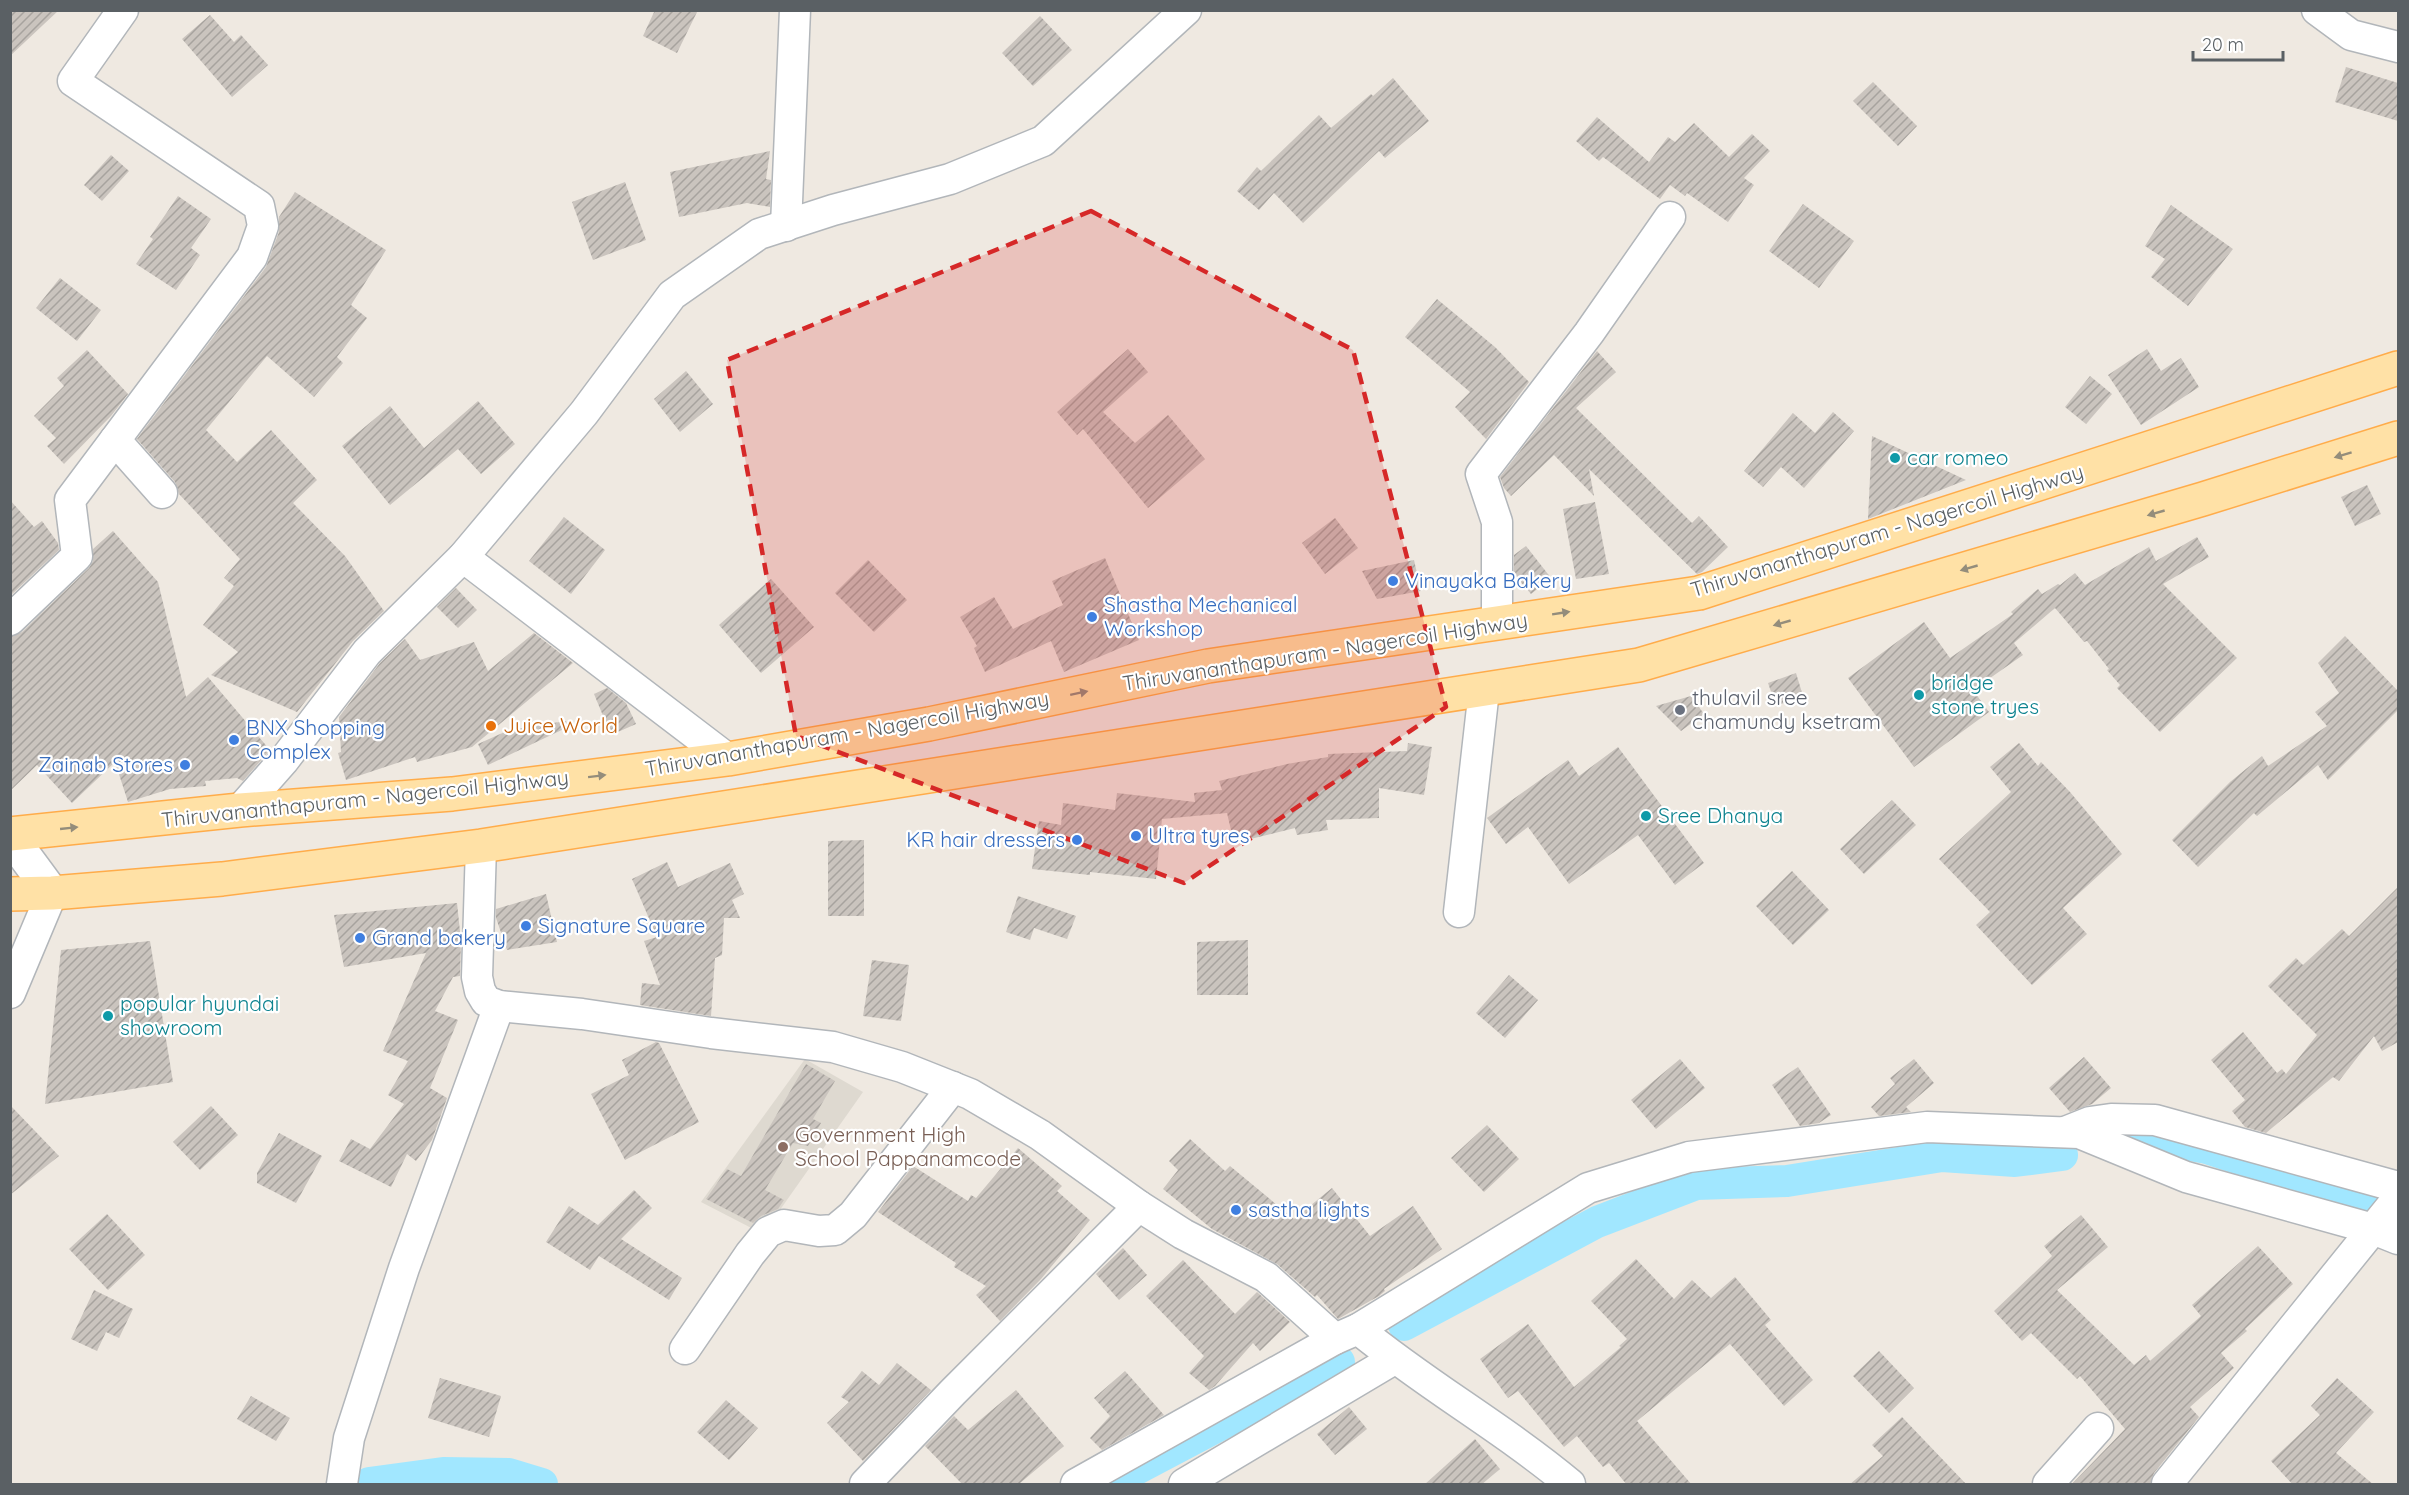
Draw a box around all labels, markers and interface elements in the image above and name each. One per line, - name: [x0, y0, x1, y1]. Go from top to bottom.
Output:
- scale bar: [2193, 24, 2283, 62]
- text: 20 m: [2202, 33, 2244, 56]
- place label: car romeo: [1907, 444, 2008, 470]
- marker: car romeo: [1888, 451, 1902, 465]
- one-way arrow: [2334, 451, 2352, 461]
- street label: Thiruvananthapuram - Nagercoil Highway: [1687, 458, 2086, 602]
- one-way arrow: [2147, 509, 2165, 518]
- one-way arrow: [1960, 564, 1978, 573]
- place label: Vinayaka Bakery: [1405, 567, 1572, 593]
- marker: Vinayaka Bakery: [1386, 574, 1400, 588]
- place label: Shastha Mechanical Workshop: [1104, 591, 1298, 641]
- street label: Thiruvananthapuram - Nagercoil Highway: [1120, 606, 1529, 696]
- one-way arrow: [1552, 609, 1571, 618]
- marker: Shastha Mechanical Workshop: [1085, 610, 1099, 624]
- one-way arrow: [1773, 619, 1791, 628]
- place label: bridge stone tryes: [1931, 669, 2039, 719]
- place label: thulavil sree chamundy ksetram: [1692, 684, 1881, 734]
- street label: Thiruvananthapuram - Nagercoil Highway: [643, 685, 1051, 781]
- one-way arrow: [1069, 688, 1088, 697]
- marker: bridge stone tryes: [1912, 688, 1926, 702]
- marker: thulavil sree chamundy ksetram: [1673, 703, 1687, 717]
- place label: Juice World: [503, 712, 618, 738]
- place label: BNX Shopping Complex: [246, 714, 385, 764]
- marker: Juice World: [484, 719, 498, 733]
- marker: BNX Shopping Complex: [227, 733, 241, 747]
- place label: Zainab Stores: [38, 751, 173, 777]
- marker: Zainab Stores: [178, 758, 192, 772]
- street label: Thiruvananthapuram - Nagercoil Highway: [160, 764, 570, 832]
- one-way arrow: [588, 771, 607, 780]
- place label: Sree Dhanya: [1658, 802, 1783, 828]
- marker: Sree Dhanya: [1639, 809, 1653, 823]
- place label: Ultra tyres: [1148, 822, 1250, 848]
- one-way arrow: [59, 823, 78, 833]
- place label: KR hair dressers: [906, 826, 1065, 852]
- marker: Ultra tyres: [1129, 829, 1143, 843]
- marker: KR hair dressers: [1070, 833, 1084, 847]
- place label: Signature Square: [538, 912, 705, 938]
- marker: Signature Square: [519, 919, 533, 933]
- place label: Grand bakery: [372, 924, 506, 950]
- marker: Grand bakery: [353, 931, 367, 945]
- place label: popular hyundai showroom: [120, 990, 279, 1040]
- marker: popular hyundai showroom: [101, 1009, 115, 1023]
- place label: Government High School Pappanamcode: [795, 1121, 1021, 1171]
- marker: Government High School Pappanamcode: [776, 1140, 790, 1154]
- place label: sastha lights: [1248, 1196, 1370, 1222]
- marker: sastha lights: [1229, 1203, 1243, 1217]

